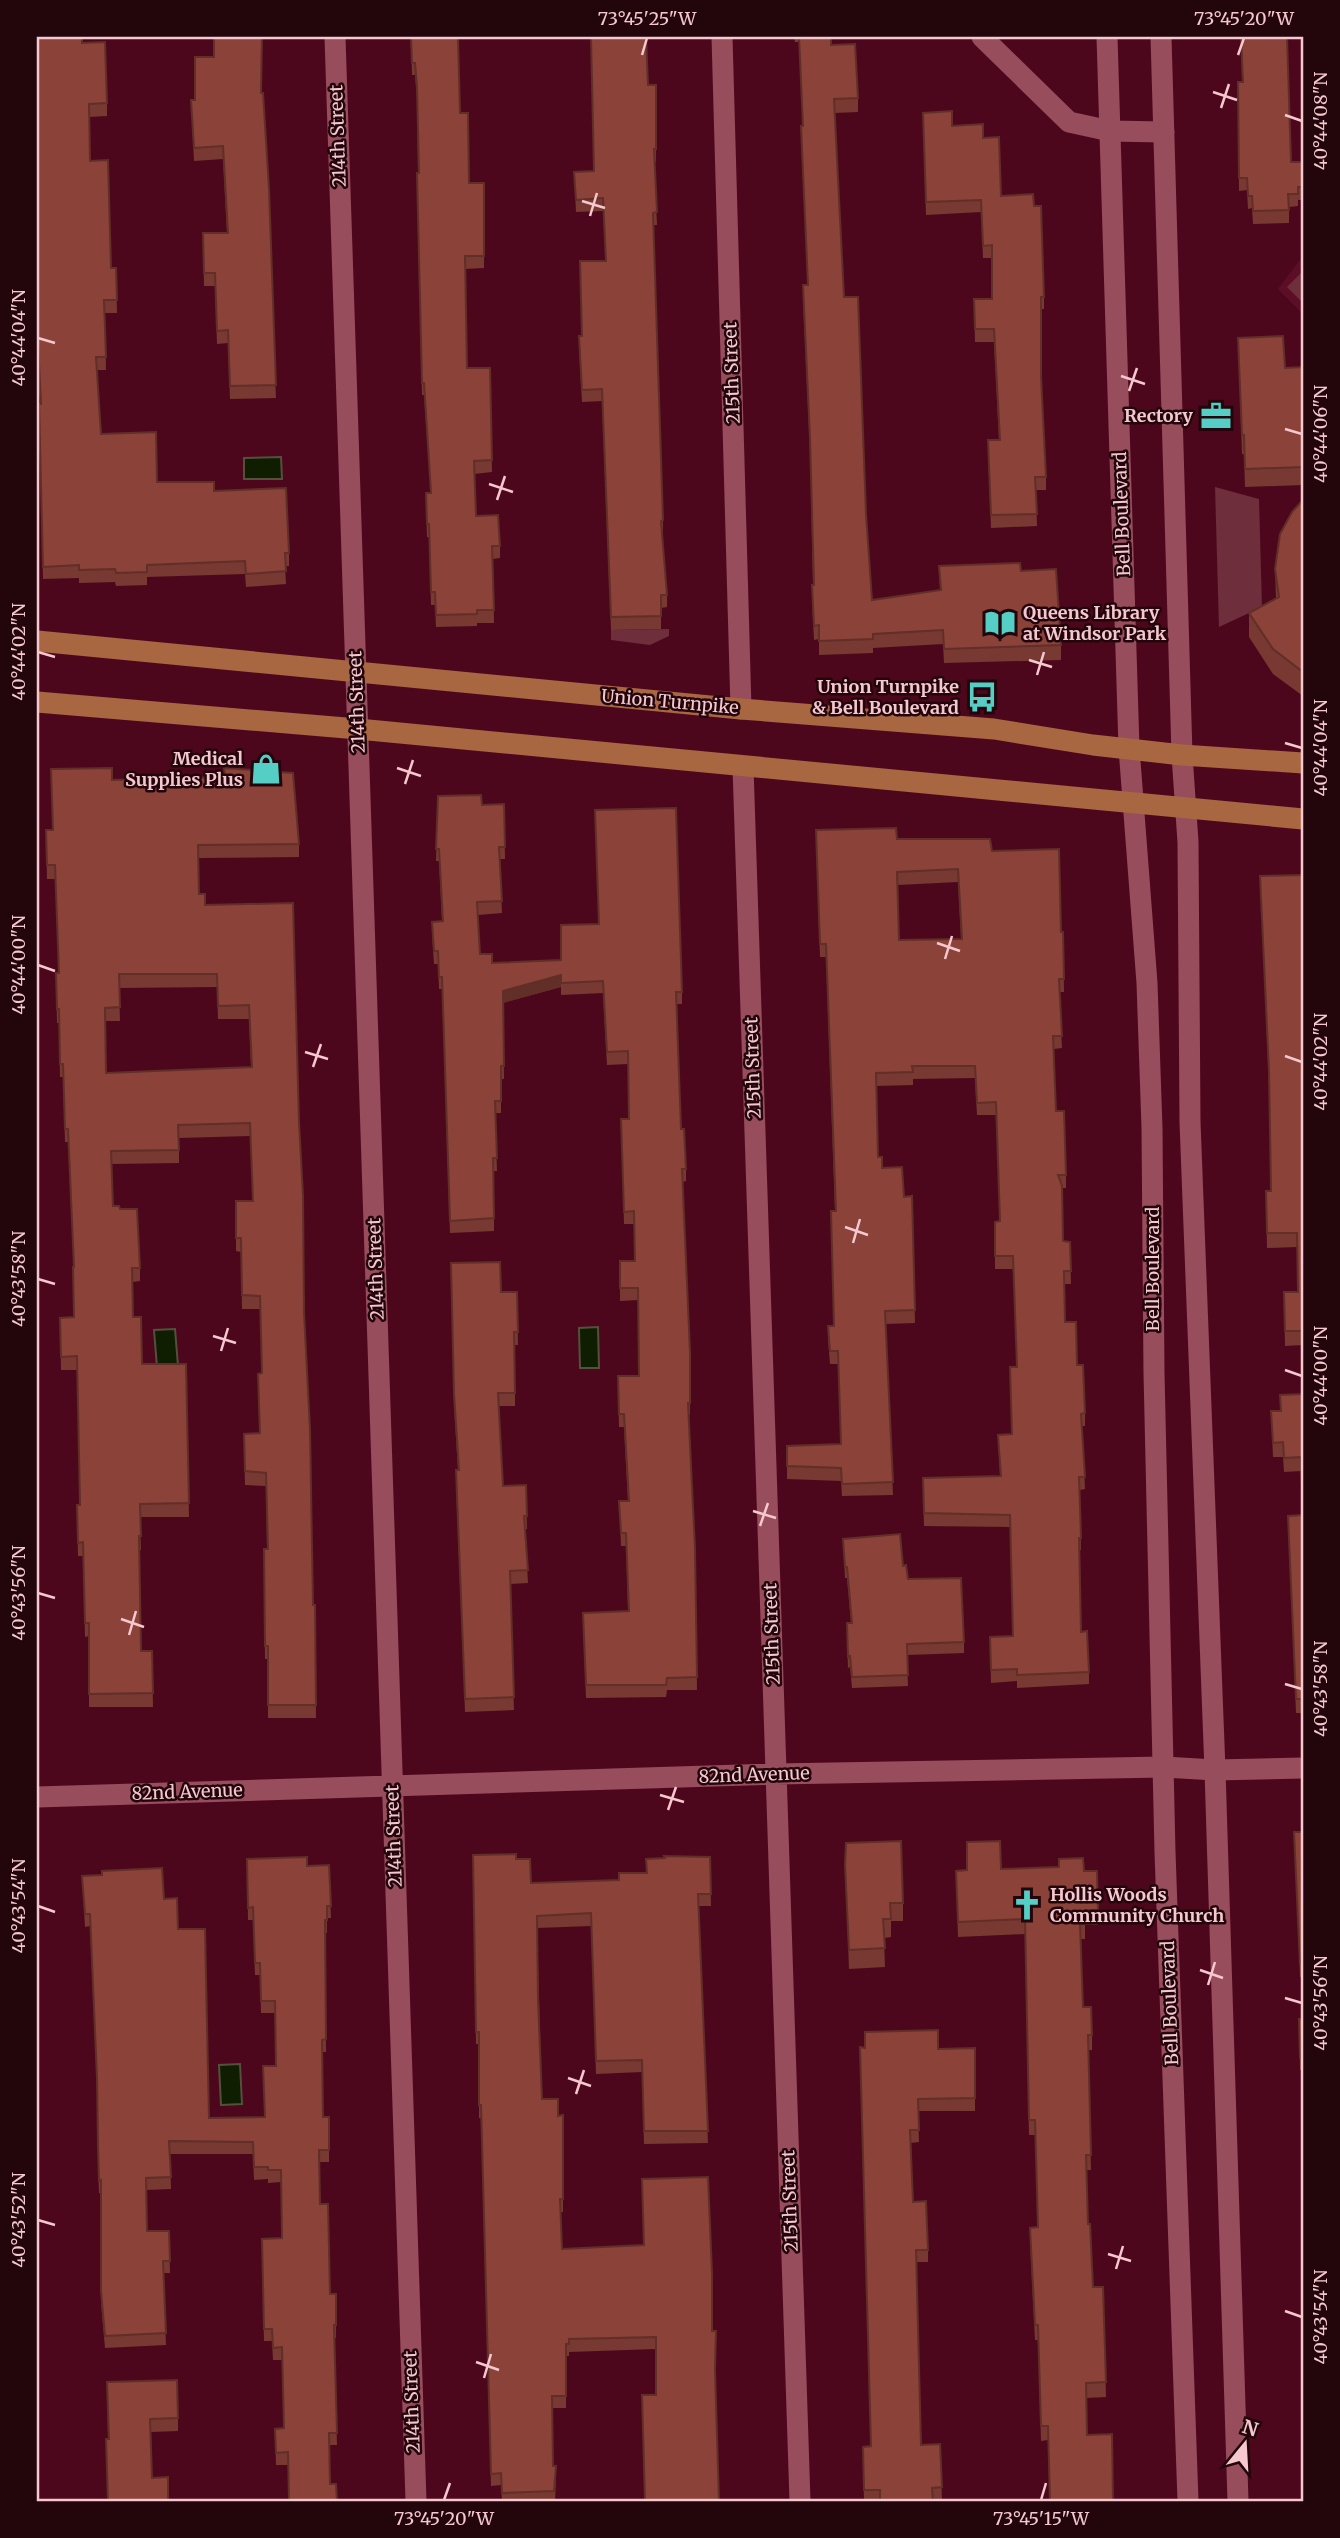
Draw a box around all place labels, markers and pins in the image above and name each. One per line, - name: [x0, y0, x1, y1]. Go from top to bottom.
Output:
- office icon: Rectory: [1199, 399, 1233, 433]
- place label: Rectory: [1124, 404, 1193, 427]
- place label: Queens Library at Windsor Park: [1023, 601, 1166, 645]
- library icon: Queens Library at Windsor Park: [983, 606, 1017, 640]
- place label: Union Turnpike & Bell Boulevard: [812, 675, 959, 719]
- bus stop icon: Union Turnpike & Bell Boulevard: [965, 680, 999, 714]
- place label: Medical Supplies Plus: [125, 747, 243, 791]
- shop icon: Medical Supplies Plus: [249, 752, 283, 786]
- place label: Hollis Woods Community Church: [1050, 1883, 1224, 1927]
- church icon: Hollis Woods Community Church: [1010, 1888, 1044, 1922]

